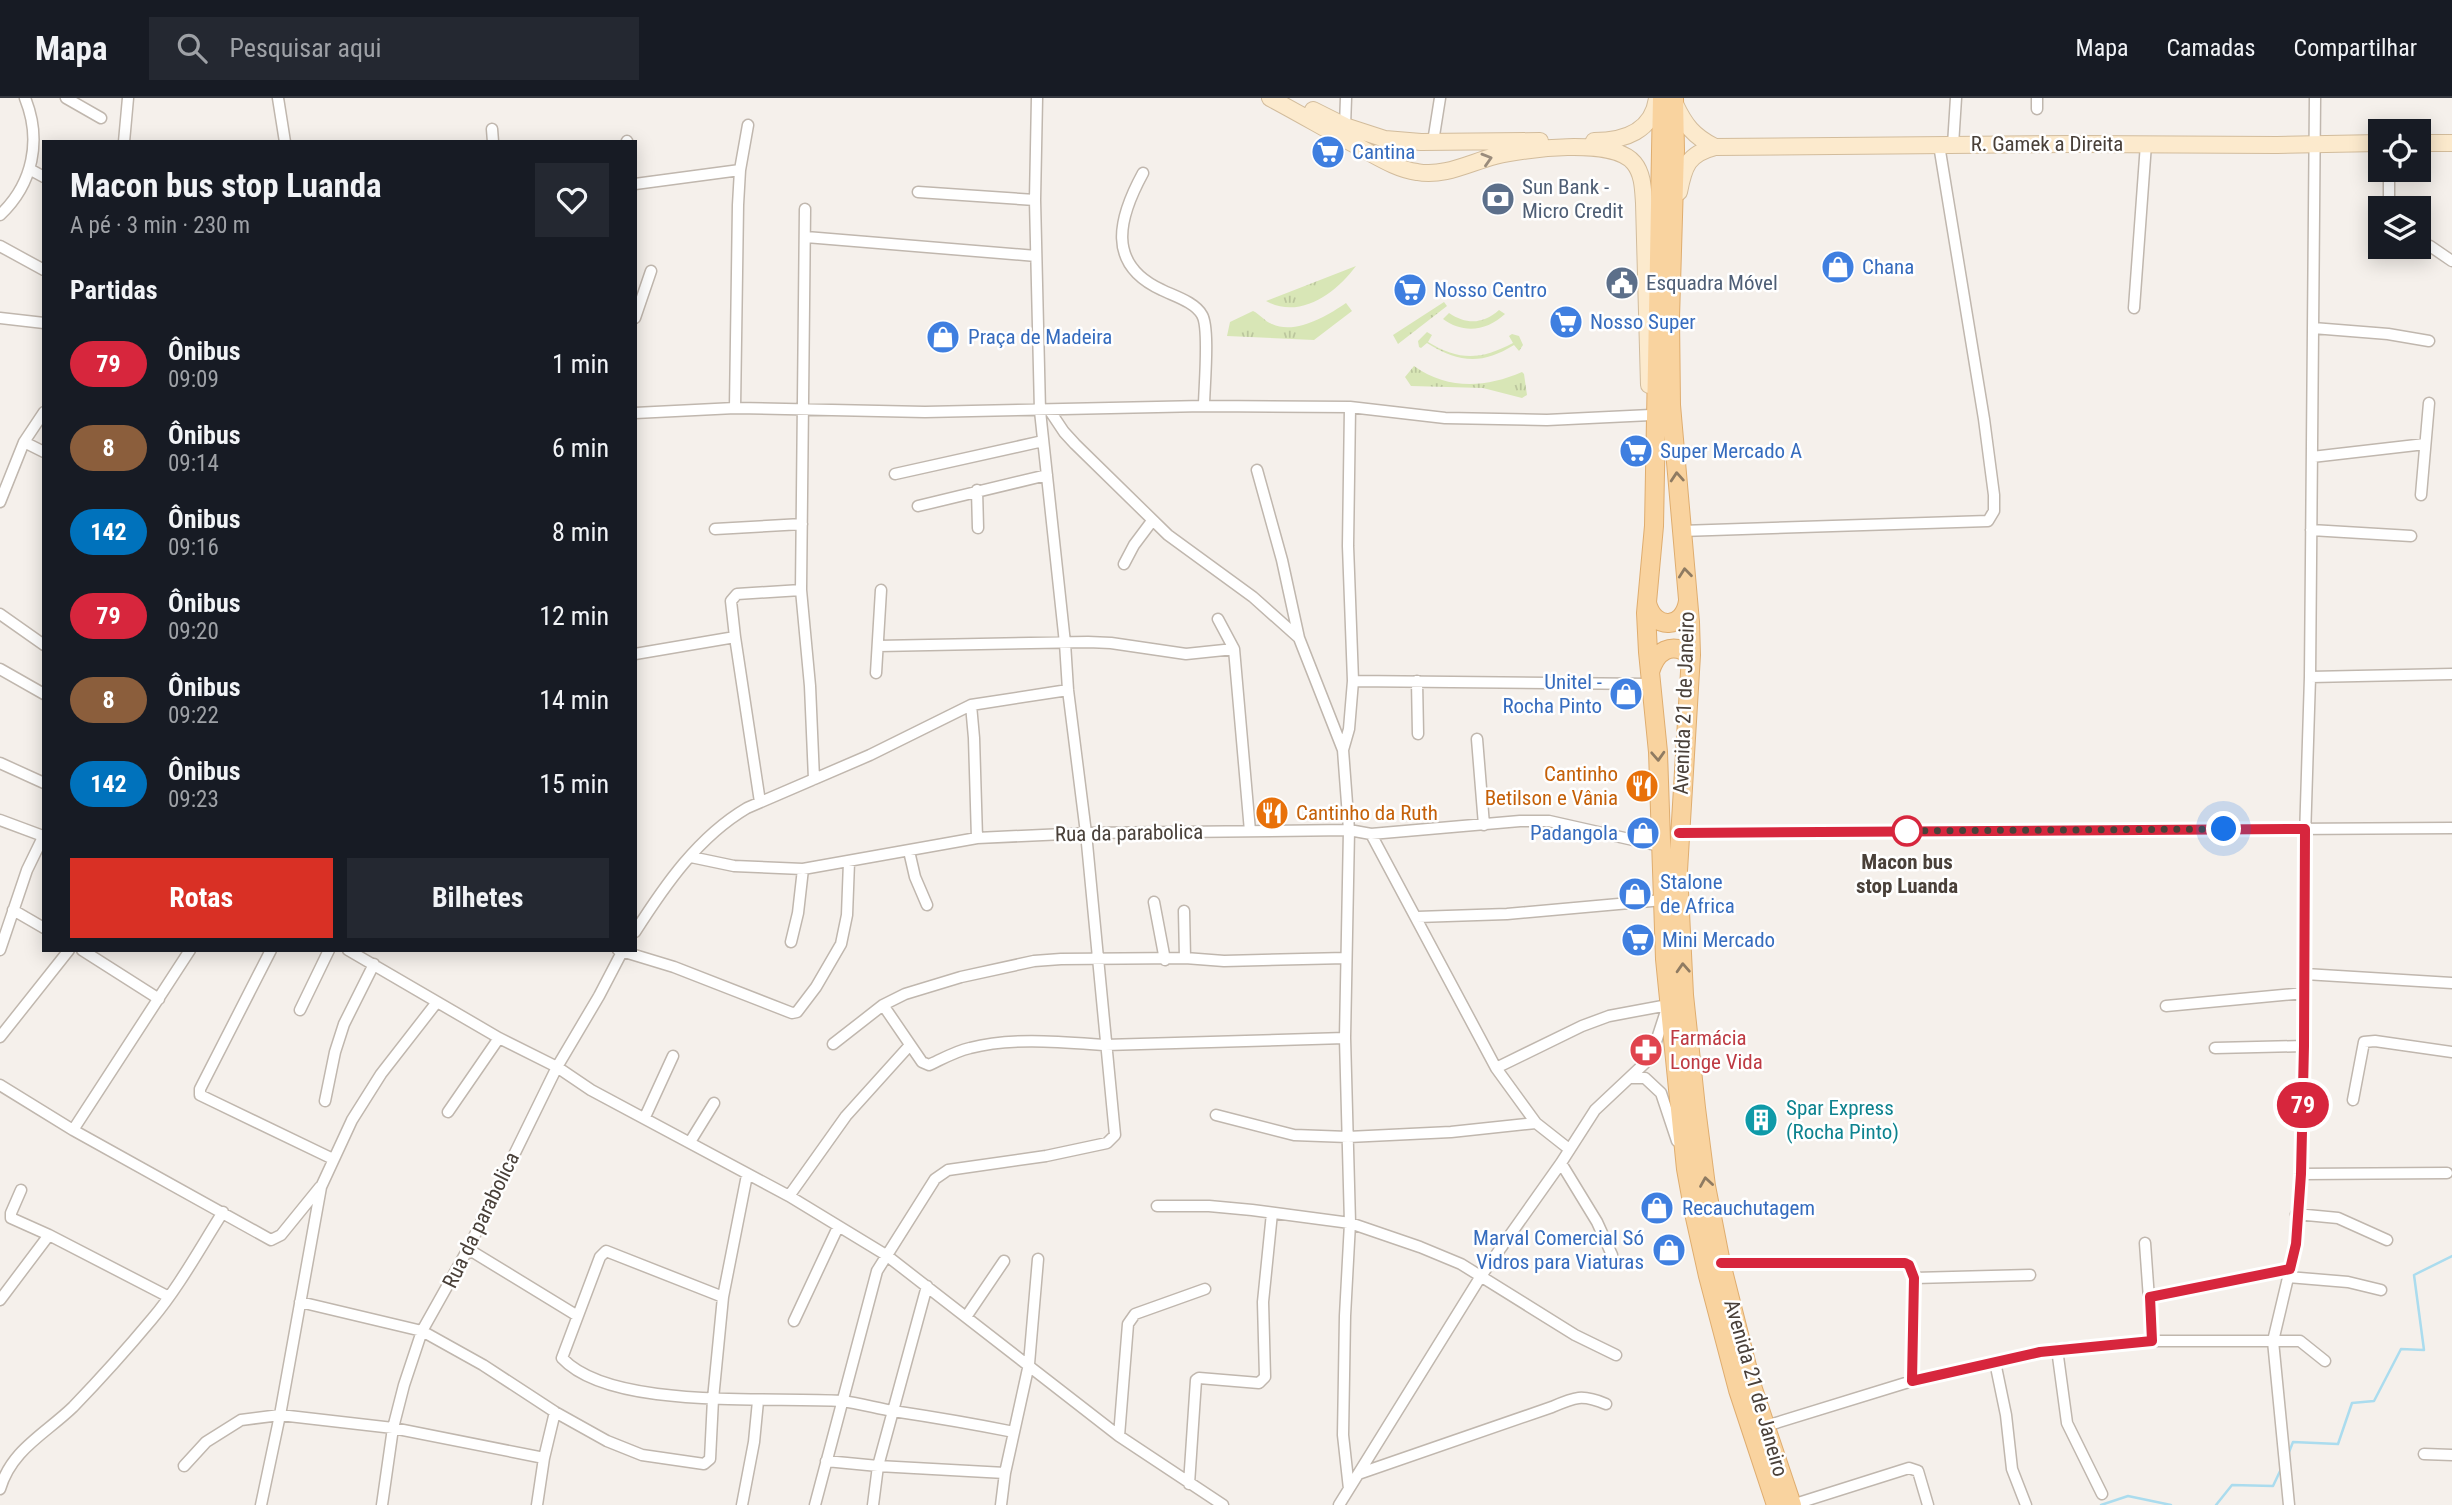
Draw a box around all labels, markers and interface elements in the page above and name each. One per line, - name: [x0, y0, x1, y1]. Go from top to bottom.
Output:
- search box: [149, 17, 639, 80]
- text: Mapa: [35, 29, 107, 68]
- icon: search: [173, 29, 211, 67]
- text: Pesquisar aqui: [229, 33, 382, 63]
- text: Mapa: [2076, 34, 2129, 62]
- text: Camadas: [2167, 34, 2256, 62]
- text: Compartilhar: [2294, 34, 2417, 62]
- map controls: [2368, 119, 2431, 259]
- button: locate: [2368, 119, 2431, 182]
- street label: R. Gamek a Direita: [1971, 132, 2123, 156]
- supermarket icon: Cantina: [1309, 133, 1347, 171]
- place label: Cantina: [1352, 140, 1415, 164]
- one-way arrow: [1480, 153, 1492, 168]
- button: heart: [535, 163, 609, 237]
- text: Macon bus stop Luanda: [70, 166, 382, 205]
- place label: Sun Bank - Micro Credit: [1522, 175, 1623, 223]
- bank icon: Sun Bank - Micro Credit: [1479, 180, 1517, 218]
- button: layers: [2368, 196, 2431, 259]
- text: A pé · 3 min · 230 m: [70, 212, 250, 239]
- shop icon: Chana: [1819, 248, 1857, 286]
- place label: Chana: [1862, 255, 1914, 279]
- public building icon: Esquadra Móvel: [1603, 264, 1641, 302]
- supermarket icon: Nosso Centro: [1391, 271, 1429, 309]
- place label: Esquadra Móvel: [1646, 271, 1778, 295]
- text: Partidas: [70, 275, 158, 305]
- place label: Nosso Centro: [1434, 278, 1547, 302]
- supermarket icon: Nosso Super: [1547, 303, 1585, 341]
- place label: Nosso Super: [1590, 310, 1696, 334]
- shop icon: Praça de Madeira: [924, 318, 962, 356]
- place label: Praça de Madeira: [968, 325, 1112, 349]
- text: Ônibus: [168, 336, 241, 366]
- text: 1 min: [552, 349, 609, 379]
- text: 79: [96, 350, 121, 378]
- text: 09:09: [168, 366, 219, 393]
- text: Ônibus: [168, 420, 241, 450]
- supermarket icon: Super Mercado A: [1617, 432, 1655, 470]
- text: 6 min: [552, 433, 609, 463]
- text: 8: [102, 434, 115, 462]
- place label: Super Mercado A: [1660, 439, 1802, 463]
- text: 09:14: [168, 450, 219, 477]
- one-way arrow: [1670, 471, 1685, 482]
- text: Ônibus: [168, 504, 241, 534]
- text: 8 min: [552, 517, 609, 547]
- text: 142: [90, 518, 127, 546]
- text: 09:16: [168, 534, 219, 561]
- one-way arrow: [1678, 567, 1693, 578]
- text: Ônibus: [168, 588, 241, 618]
- text: 12 min: [539, 601, 609, 631]
- text: 79: [96, 602, 121, 630]
- street label: Avenida 21 de Janeiro: [1669, 611, 1699, 795]
- text: 09:20: [168, 618, 219, 645]
- place label: Unitel - Rocha Pinto: [1502, 670, 1602, 718]
- text: Ônibus: [168, 672, 241, 702]
- shop icon: Unitel - Rocha Pinto: [1607, 675, 1645, 713]
- text: 14 min: [539, 685, 609, 715]
- text: 8: [102, 686, 115, 714]
- text: 09:22: [168, 702, 219, 729]
- one-way arrow: [1650, 751, 1665, 762]
- text: Ônibus: [168, 756, 241, 786]
- place label: Cantinho Betilson e Vânia: [1485, 762, 1618, 810]
- restaurant icon: Cantinho Betilson e Vânia: [1623, 767, 1661, 805]
- text: 15 min: [539, 769, 609, 799]
- text: 142: [90, 770, 127, 798]
- text: 09:23: [168, 786, 219, 813]
- restaurant icon: Cantinho da Ruth: [1253, 794, 1291, 832]
- place label: Cantinho da Ruth: [1296, 801, 1438, 825]
- your location: [2206, 811, 2241, 846]
- shop icon: Padangola: [1624, 814, 1662, 852]
- marker: Macon bus stop Luanda: [1892, 816, 1922, 846]
- street label: Rua da parabolica: [1055, 820, 1203, 846]
- place label: Padangola: [1530, 821, 1618, 845]
- place label: Macon bus stop Luanda: [1856, 850, 1958, 898]
- button: Rotas: [70, 858, 333, 938]
- button: Bilhetes: [347, 858, 609, 938]
- place label: Stalone de Africa: [1660, 870, 1735, 918]
- shop icon: Stalone de Africa: [1616, 875, 1654, 913]
- supermarket icon: Mini Mercado: [1619, 921, 1657, 959]
- place label: Mini Mercado: [1662, 928, 1775, 952]
- one-way arrow: [1675, 962, 1690, 973]
- place label: Farmácia Longe Vida: [1670, 1026, 1763, 1074]
- pharmacy icon: Farmácia Longe Vida: [1627, 1031, 1665, 1069]
- line badge: 79: [2272, 1082, 2334, 1128]
- text: 79: [2291, 1091, 2315, 1119]
- place label: Spar Express (Rocha Pinto): [1786, 1096, 1899, 1144]
- building icon: Spar Express (Rocha Pinto): [1742, 1101, 1780, 1139]
- street label: Rua da parabolica: [438, 1148, 524, 1292]
- one-way arrow: [1699, 1176, 1714, 1188]
- shop icon: Recauchutagem: [1638, 1189, 1676, 1227]
- place label: Recauchutagem: [1682, 1196, 1815, 1220]
- place label: Marval Comercial Só Vidros para Viaturas: [1473, 1226, 1644, 1274]
- shop icon: Marval Comercial Só Vidros para Viaturas: [1650, 1231, 1688, 1269]
- street label: Avenida 21 de Janeiro: [1719, 1297, 1793, 1479]

